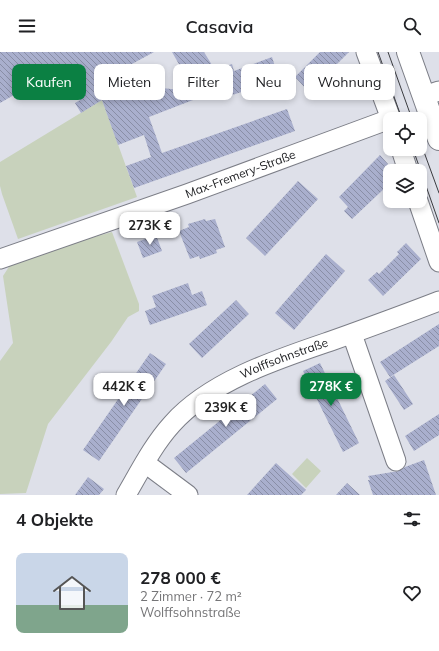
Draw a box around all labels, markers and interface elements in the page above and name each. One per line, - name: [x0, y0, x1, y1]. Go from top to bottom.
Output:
- icon: menu: [16, 15, 38, 37]
- text: Casavia: [186, 15, 253, 38]
- icon: search: [401, 15, 423, 37]
- chip: Kaufen: [12, 64, 86, 100]
- chip: Mieten: [94, 64, 165, 100]
- chip: Filter: [173, 64, 233, 100]
- chip: Neu: [241, 64, 296, 100]
- chip: Wohnung: [304, 64, 395, 100]
- map controls: [383, 112, 427, 208]
- button: locate: [383, 112, 427, 156]
- street label: Max-Fremery-Straße: [183, 147, 297, 201]
- button: layers: [383, 164, 427, 208]
- pin: 273K €: [117, 212, 183, 246]
- text: 273K €: [128, 217, 172, 233]
- street label: Wolffsohnstraße: [238, 335, 330, 382]
- pin: 442K €: [91, 373, 157, 407]
- pin: 278K €: [298, 373, 364, 407]
- text: 442K €: [102, 378, 146, 394]
- text: 278K €: [309, 378, 353, 394]
- pin: 239K €: [193, 394, 259, 428]
- text: 239K €: [204, 399, 248, 415]
- icon: filters: [401, 508, 423, 530]
- text: 4 Objekte: [16, 509, 93, 530]
- text: 278 000 €: [140, 567, 221, 588]
- icon: home: [48, 569, 96, 617]
- icon: heart: [401, 582, 423, 604]
- text: 2 Zimmer · 72 m²: [140, 588, 242, 604]
- text: Wolffsohnstraße: [140, 604, 241, 620]

